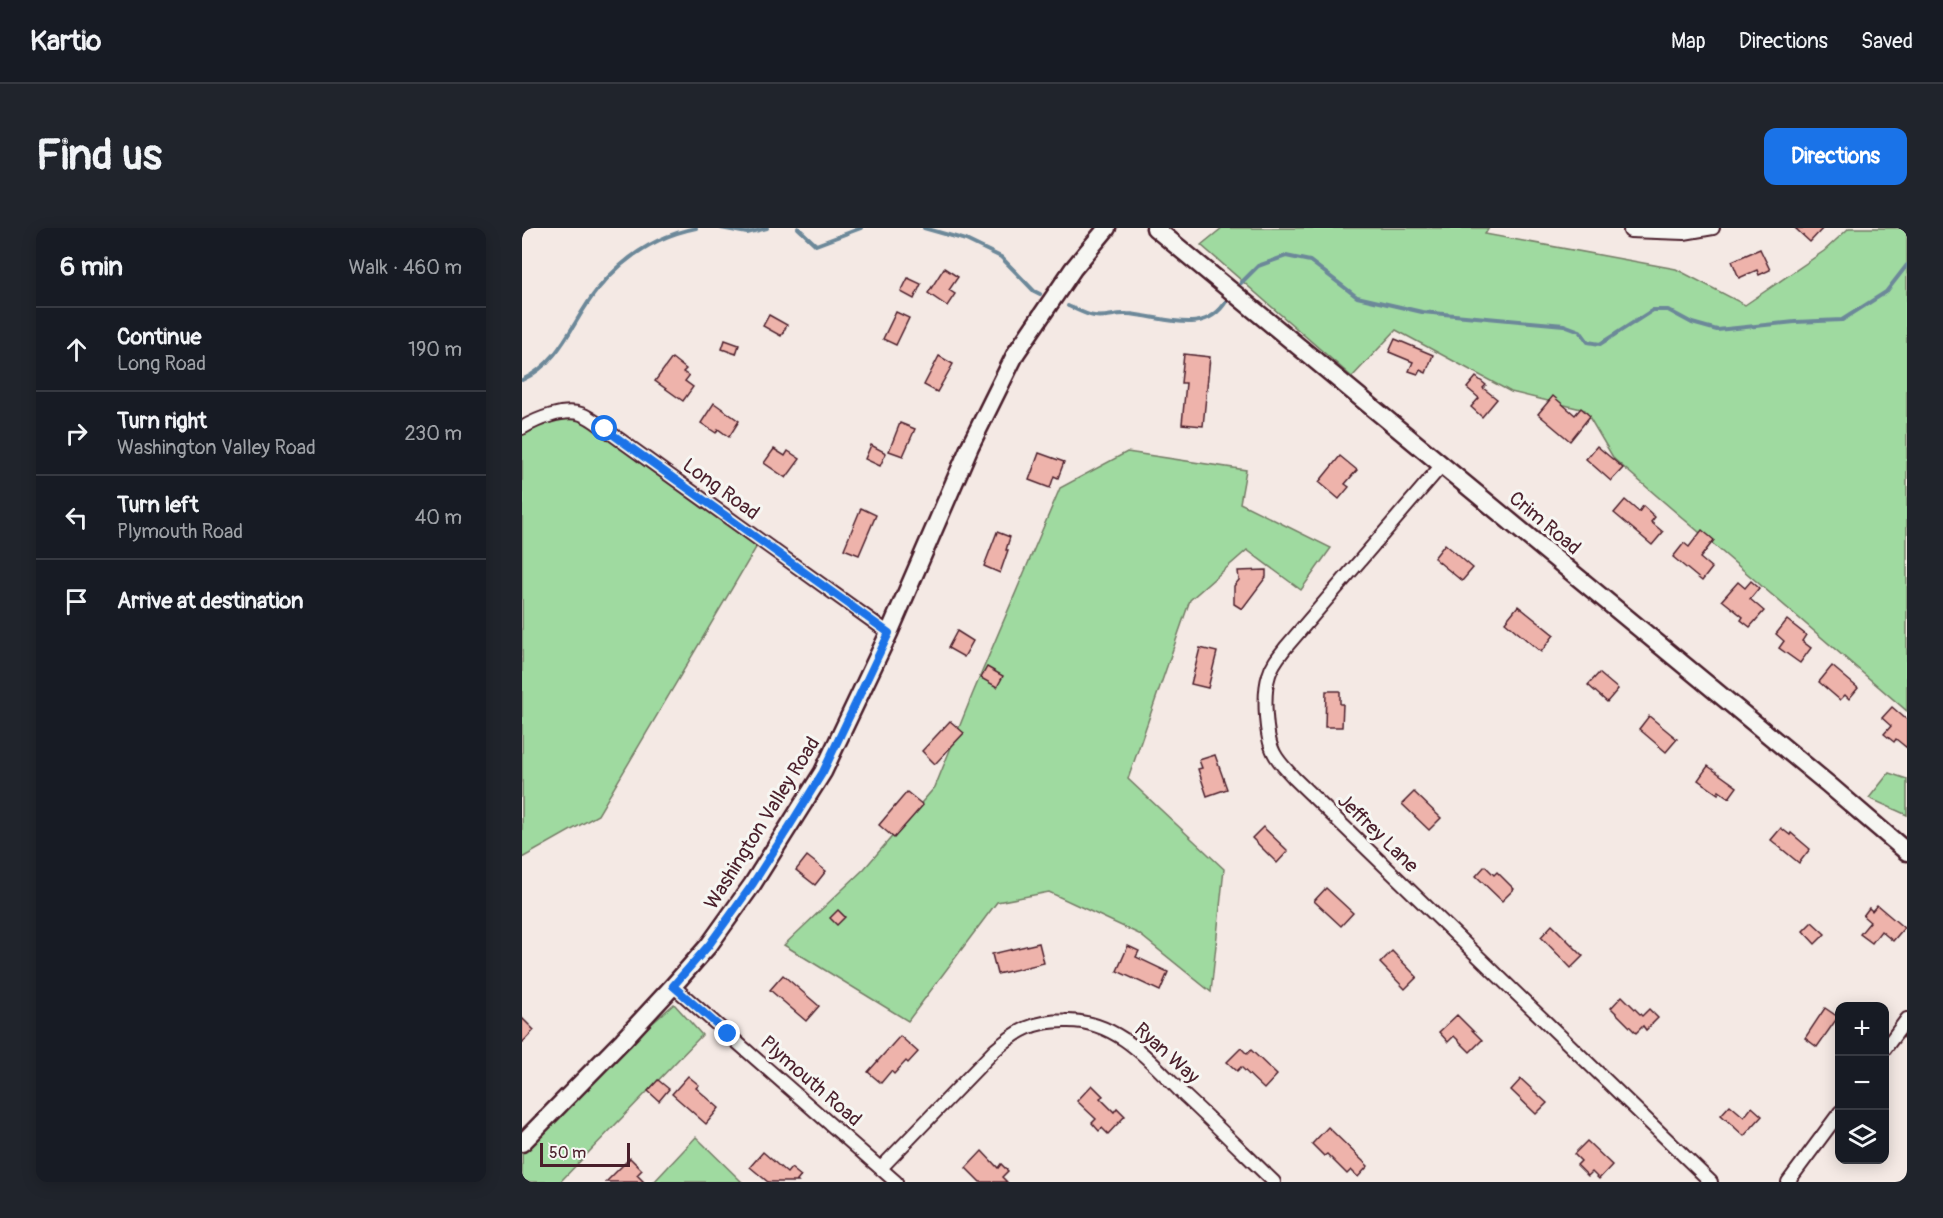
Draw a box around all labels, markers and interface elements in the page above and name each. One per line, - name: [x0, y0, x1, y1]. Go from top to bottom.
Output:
- text: Kartio: [30, 24, 101, 59]
- text: Map: [1671, 28, 1706, 55]
- text: Directions: [1739, 28, 1828, 55]
- text: Saved: [1861, 28, 1913, 55]
- button: Directions: [1764, 128, 1907, 185]
- text: Find us: [36, 130, 162, 182]
- text: 6 min: [60, 251, 123, 283]
- text: Walk · 460 m: [348, 255, 462, 280]
- text: Continue: [117, 323, 201, 351]
- icon: ahead: [60, 333, 93, 366]
- text: 190 m: [408, 337, 462, 362]
- text: Long Road: [117, 351, 206, 376]
- text: Turn right: [117, 407, 207, 435]
- route start: [591, 415, 617, 441]
- icon: right: [60, 417, 93, 450]
- text: 230 m: [405, 421, 462, 446]
- text: Washington Valley Road: [117, 435, 316, 460]
- street label: Long Road: [678, 453, 764, 525]
- street label: Crim Road: [1504, 486, 1586, 560]
- text: Turn left: [117, 491, 199, 519]
- icon: left: [60, 501, 93, 534]
- text: 40 m: [415, 505, 462, 530]
- text: Plymouth Road: [117, 519, 243, 544]
- icon: arrive: [60, 585, 93, 618]
- text: Arrive at destination: [117, 587, 303, 615]
- street label: Washington Valley Road: [699, 732, 825, 914]
- street label: Jeffrey Lane: [1332, 788, 1424, 878]
- map controls: [1835, 1002, 1889, 1164]
- button: +: [1835, 1002, 1889, 1056]
- street label: Ryan Way: [1129, 1017, 1205, 1089]
- route end: [714, 1020, 740, 1046]
- street label: Plymouth Road: [755, 1030, 867, 1132]
- button: −: [1835, 1056, 1889, 1110]
- button: layers: [1835, 1110, 1889, 1164]
- scale bar: [540, 1140, 630, 1168]
- text: 50 m: [549, 1143, 586, 1163]

